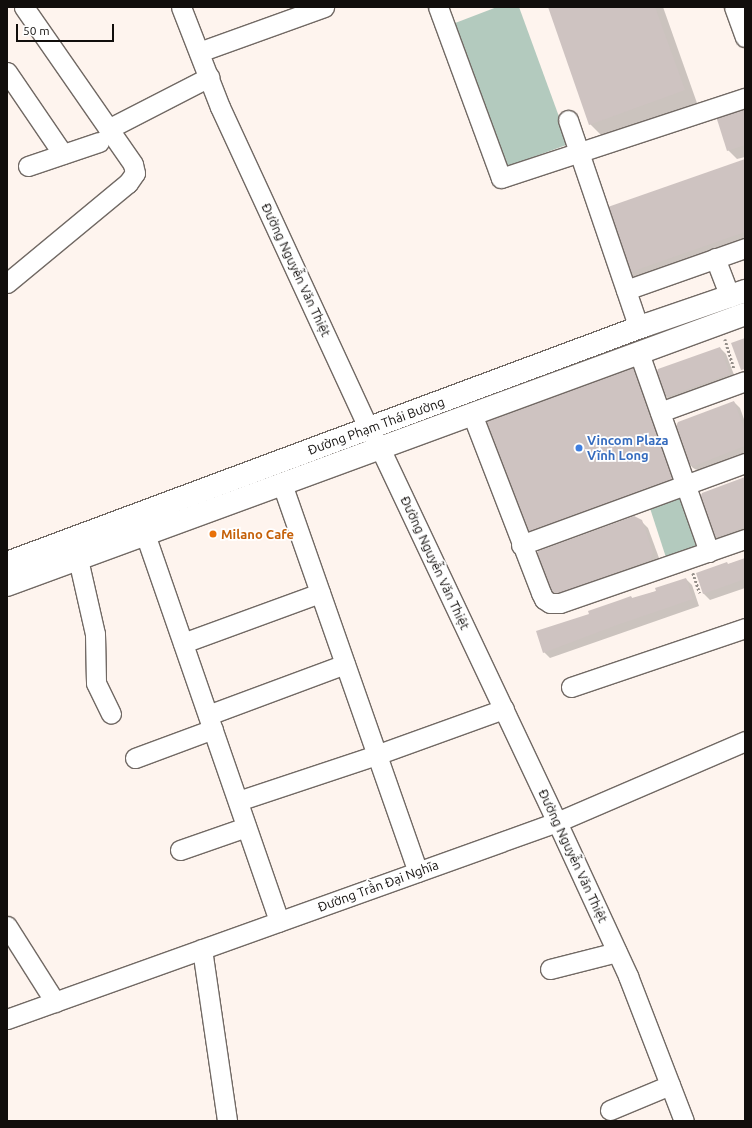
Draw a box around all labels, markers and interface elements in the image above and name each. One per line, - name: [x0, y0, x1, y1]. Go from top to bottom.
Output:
- scale bar: [18, 16, 116, 42]
- text: 50 m: [23, 24, 50, 37]
- street label: Đường Nguyễn Văn Thiệt: [258, 201, 334, 339]
- street label: Đường Phạm Thái Bường: [305, 394, 447, 458]
- place label: Vincom Plaza Vĩnh Long: [587, 433, 669, 464]
- marker: Vincom Plaza Vĩnh Long: [574, 443, 584, 453]
- street label: Đường Nguyễn Văn Thiệt: [397, 494, 473, 632]
- place label: Milano Cafe: [221, 526, 294, 542]
- marker: Milano Cafe: [208, 529, 218, 539]
- street label: Đường Nguyễn Văn Thiệt: [535, 787, 611, 925]
- street label: Đường Trần Đại Nghĩa: [315, 857, 441, 915]

